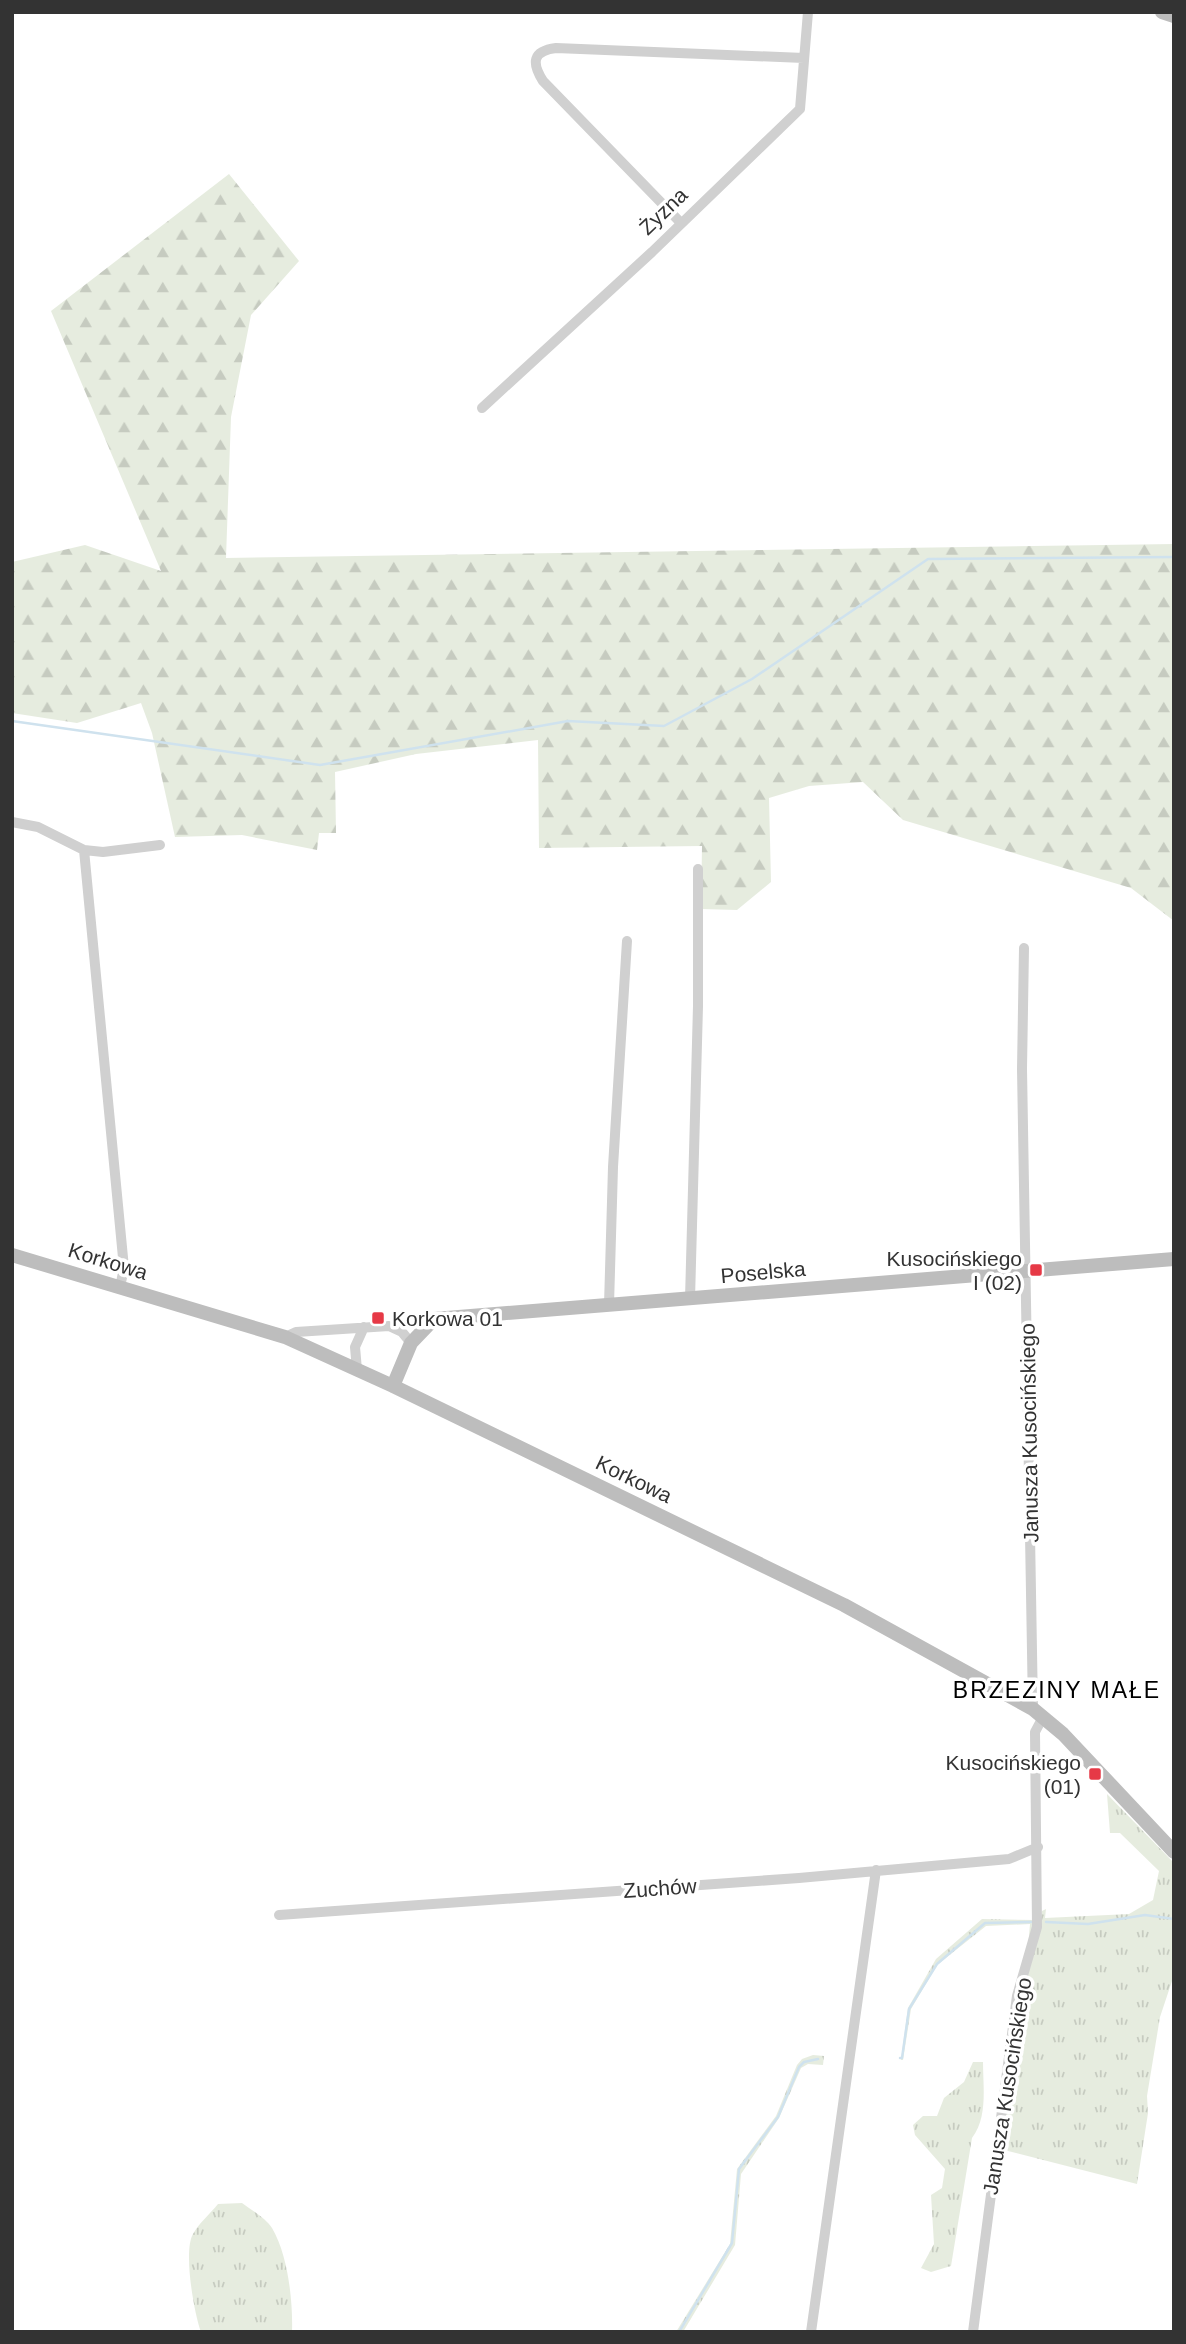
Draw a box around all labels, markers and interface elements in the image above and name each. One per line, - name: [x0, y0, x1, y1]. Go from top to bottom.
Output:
- street label: Żyzna: [634, 183, 692, 239]
- street label: Korkowa: [66, 1238, 151, 1284]
- place label: Kusocińskiego I (02): [887, 1247, 1022, 1294]
- street label: Poselska: [720, 1257, 807, 1287]
- marker: Kusocińskiego I (02): [1028, 1262, 1044, 1278]
- place label: Korkowa 01: [392, 1307, 503, 1330]
- marker: Korkowa 01: [370, 1310, 386, 1326]
- street label: Janusza Kusocińskiego: [1016, 1323, 1042, 1543]
- street label: Korkowa: [592, 1451, 676, 1507]
- district label: BRZEZINY MAŁE: [953, 1677, 1161, 1703]
- place label: Kusocińskiego (01): [946, 1751, 1081, 1798]
- marker: Kusocińskiego (01): [1087, 1766, 1103, 1782]
- street label: Zuchów: [623, 1874, 698, 1902]
- street label: Janusza Kusocińskiego: [978, 1976, 1036, 2196]

